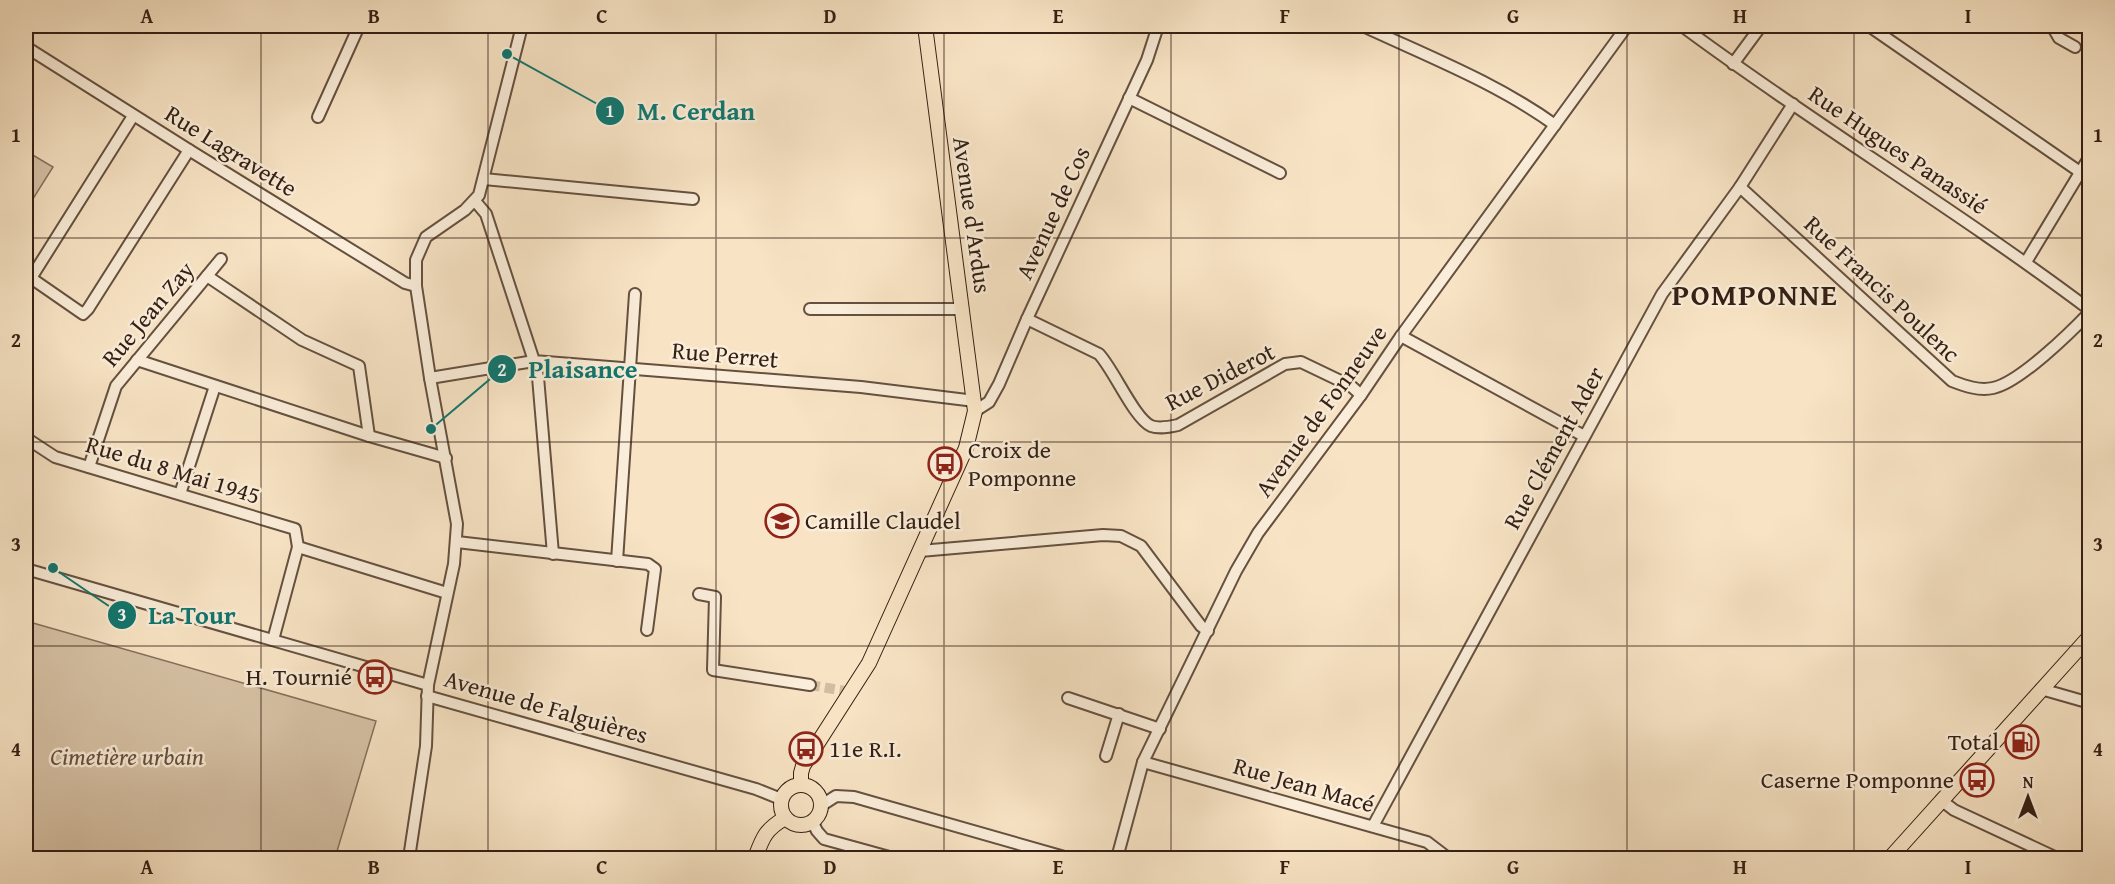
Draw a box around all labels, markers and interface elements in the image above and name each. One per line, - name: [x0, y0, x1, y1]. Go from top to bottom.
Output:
- text: A: [141, 1, 154, 30]
- text: B: [368, 1, 380, 30]
- text: C: [596, 1, 608, 30]
- text: D: [823, 1, 837, 30]
- text: E: [1053, 1, 1064, 30]
- text: F: [1280, 1, 1290, 30]
- text: G: [1507, 1, 1519, 30]
- text: H: [1733, 1, 1747, 30]
- text: I: [1965, 1, 1971, 30]
- street label: Rue Hugues Panassié: [1802, 77, 1995, 223]
- callout: M. Cerdan: [595, 89, 767, 133]
- text: M. Cerdan: [637, 91, 756, 130]
- street label: Rue Lagravette: [158, 96, 304, 205]
- text: 1: [605, 97, 615, 124]
- text: 1: [11, 120, 21, 149]
- text: 1: [2093, 120, 2103, 149]
- street label: Avenue d'Ardus: [944, 134, 1001, 295]
- street label: Avenue de Cos: [1006, 140, 1099, 285]
- street label: Rue Francis Poulenc: [1797, 207, 1968, 371]
- street label: Rue Jean Zay: [93, 253, 202, 374]
- district label: POMPONNE: [1672, 272, 1838, 316]
- street label: Avenue de Fonneuve: [1246, 317, 1395, 504]
- text: 2: [11, 325, 21, 354]
- text: 2: [2093, 325, 2103, 354]
- street label: Rue Perret: [670, 332, 780, 377]
- street label: Rue Diderot: [1159, 334, 1281, 419]
- callout: Plaisance: [487, 347, 650, 391]
- text: Plaisance: [528, 349, 638, 388]
- text: 2: [497, 356, 507, 383]
- street label: Rue Clément Ader: [1494, 360, 1613, 535]
- street label: Rue du 8 Mai 1945: [82, 426, 265, 513]
- place label: Croix de Pomponne: [968, 432, 1076, 495]
- bus stop icon: Croix de Pomponne: [927, 446, 963, 482]
- school or university icon: Camille Claudel: [764, 503, 800, 539]
- place label: Camille Claudel: [805, 503, 961, 538]
- text: 3: [11, 529, 21, 558]
- text: 3: [2093, 529, 2103, 558]
- callout: La Tour: [107, 593, 248, 637]
- text: La Tour: [148, 595, 236, 634]
- text: 3: [117, 601, 127, 628]
- place label: H. Tournié: [246, 659, 352, 694]
- bus stop icon: H. Tournié: [357, 659, 393, 695]
- street label: Avenue de Falguières: [440, 661, 652, 752]
- place label: Total: [1948, 724, 1999, 759]
- fuel station icon: Total: [2004, 724, 2040, 760]
- bus stop icon: 11e R.I.: [788, 731, 824, 767]
- place label: 11e R.I.: [829, 731, 902, 766]
- text: 4: [11, 734, 21, 763]
- text: 4: [2093, 734, 2103, 763]
- park label: Cimetière urbain: [50, 739, 204, 774]
- street label: Rue Jean Macé: [1230, 748, 1379, 821]
- place label: Caserne Pomponne: [1761, 762, 1954, 797]
- bus stop icon: Caserne Pomponne: [1959, 762, 1995, 798]
- north arrow: [1998, 767, 2058, 827]
- text: N: [2023, 770, 2034, 794]
- text: A: [141, 852, 154, 881]
- text: B: [368, 852, 380, 881]
- text: C: [596, 852, 608, 881]
- text: D: [823, 852, 837, 881]
- text: E: [1053, 852, 1064, 881]
- text: F: [1280, 852, 1290, 881]
- text: G: [1507, 852, 1519, 881]
- text: H: [1733, 852, 1747, 881]
- text: I: [1965, 852, 1971, 881]

